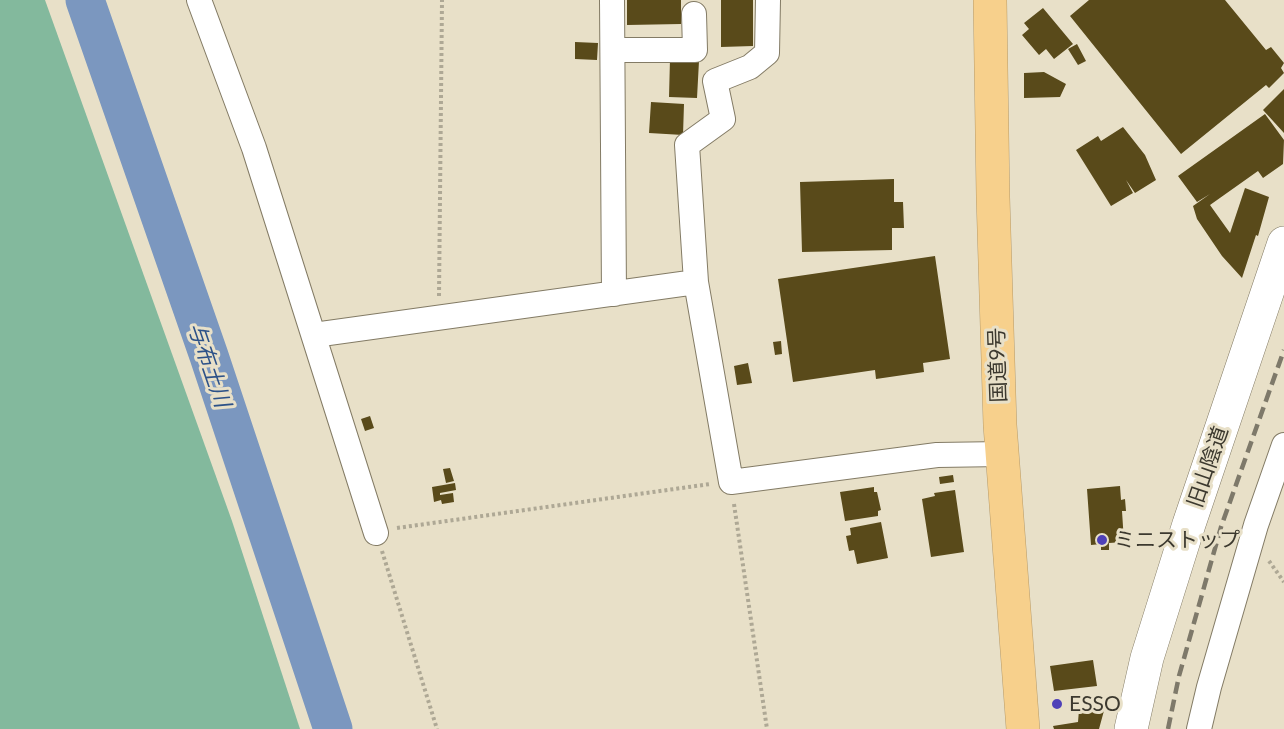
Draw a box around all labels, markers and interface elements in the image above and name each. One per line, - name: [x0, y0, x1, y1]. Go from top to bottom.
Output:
- water label: 与布土川: [182, 319, 236, 411]
- street label: 国道9号: [984, 327, 1012, 403]
- street label: 旧山陰道: [1182, 423, 1234, 511]
- place label: ミニストップ: [1114, 527, 1240, 553]
- marker: ミニストップ: [1095, 533, 1109, 547]
- place label: ESSO: [1069, 691, 1121, 717]
- marker: ESSO: [1050, 697, 1064, 711]

